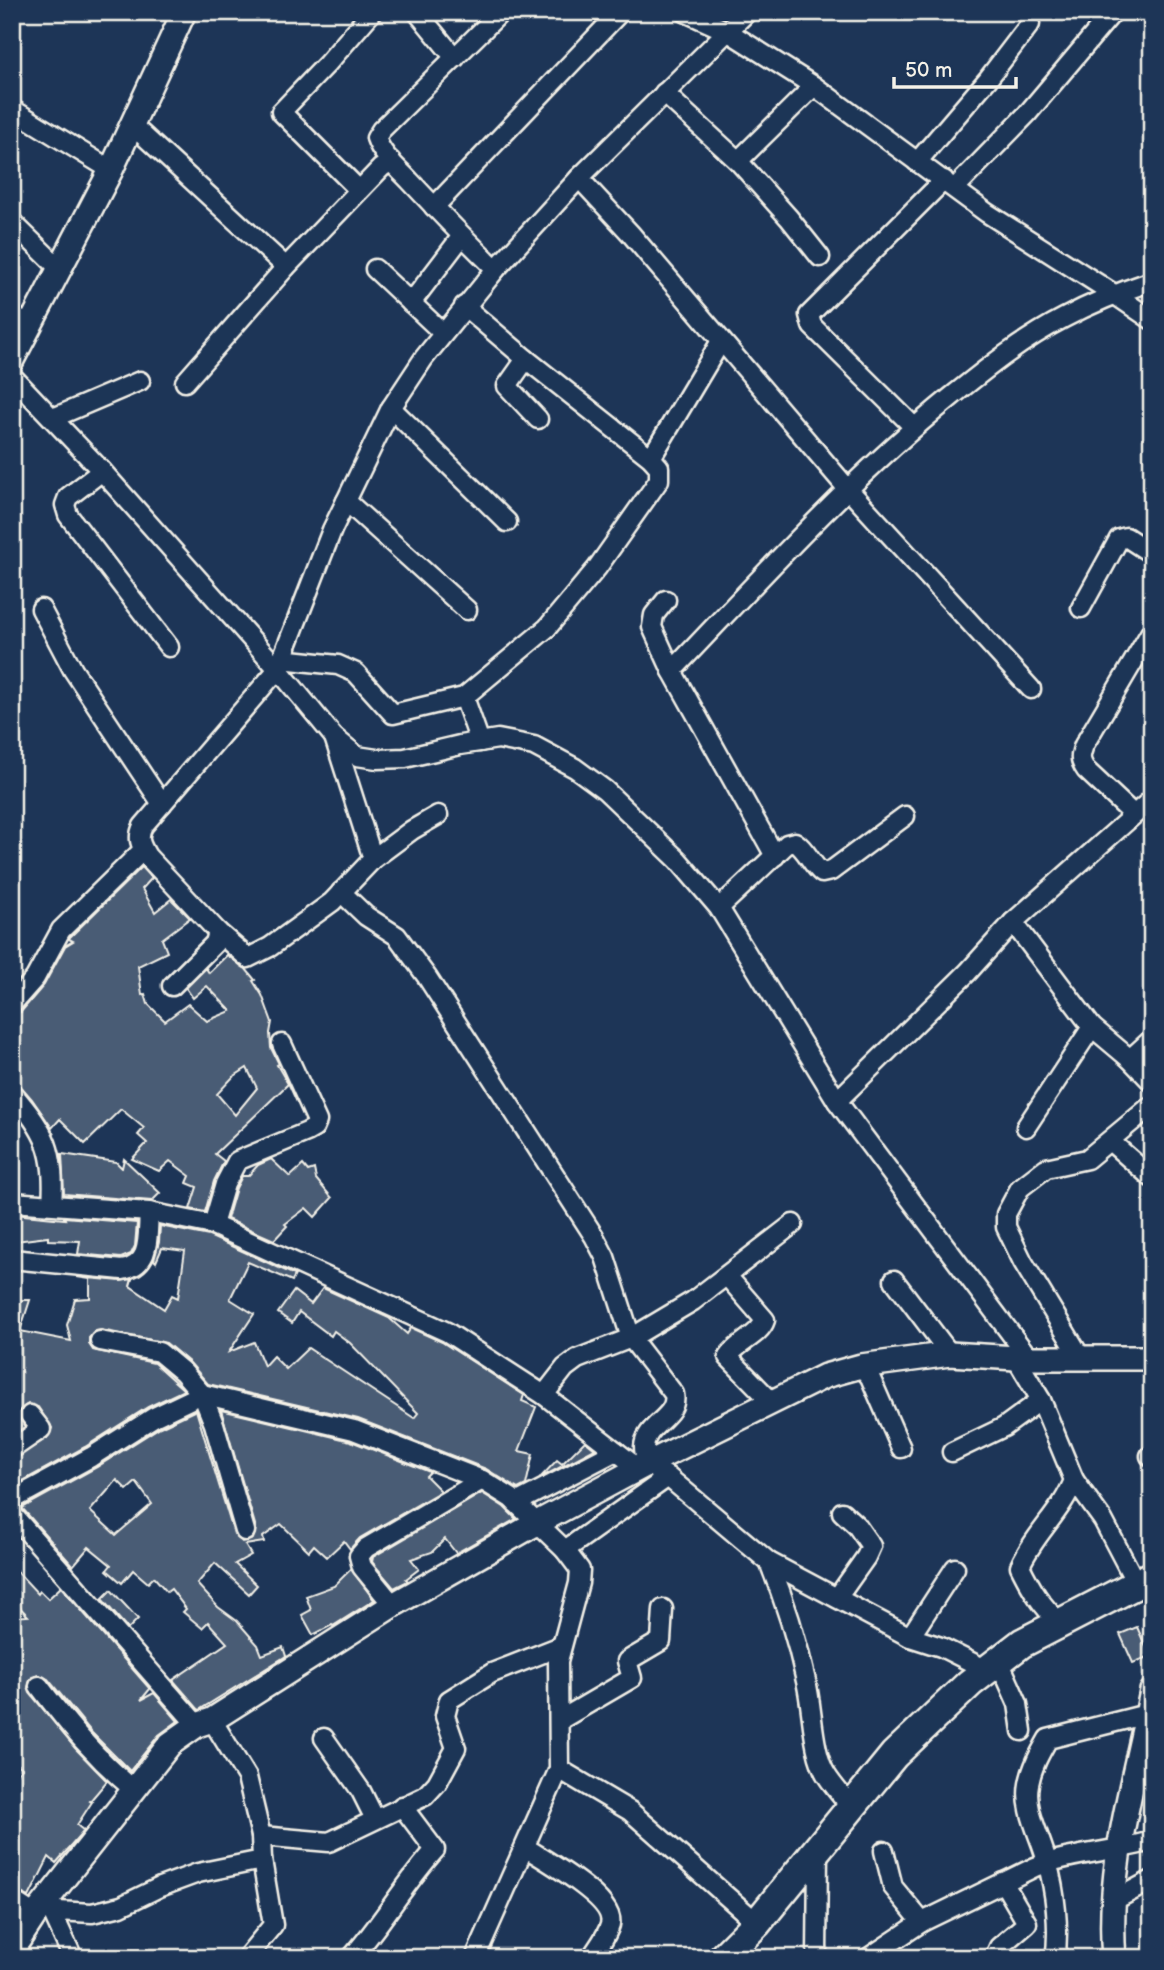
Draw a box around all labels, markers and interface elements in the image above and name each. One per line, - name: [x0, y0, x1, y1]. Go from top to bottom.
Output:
- scale bar: [894, 46, 1017, 90]
- text: 50 m: [905, 58, 952, 83]

